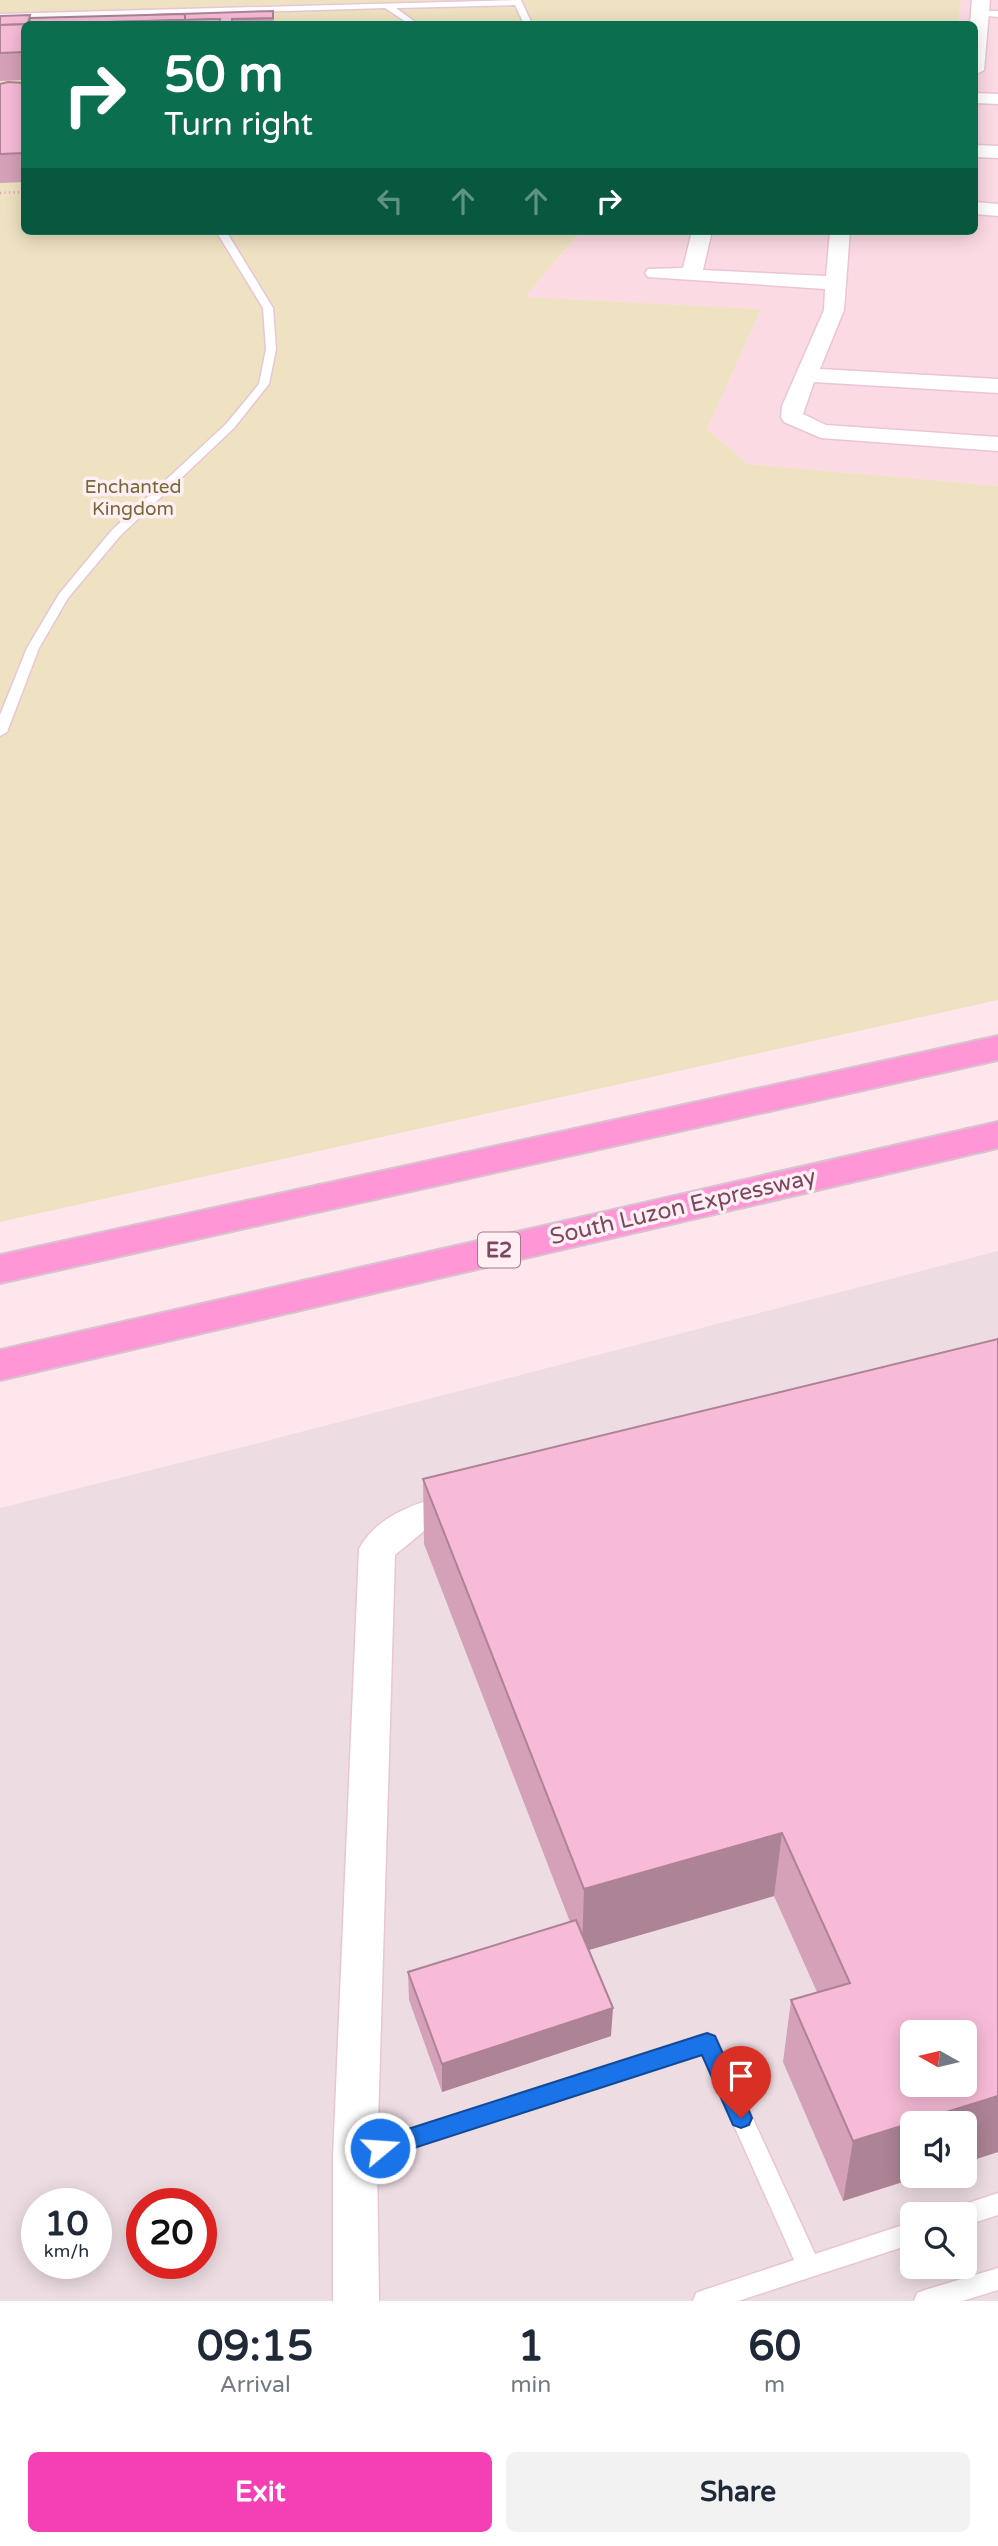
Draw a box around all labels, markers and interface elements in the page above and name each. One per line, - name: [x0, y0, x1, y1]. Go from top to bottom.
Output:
- text: 50 m: [164, 46, 283, 105]
- icon: right: [49, 49, 140, 140]
- text: Turn right: [164, 106, 313, 144]
- icon: left: [371, 182, 409, 220]
- icon: ahead: [444, 182, 482, 220]
- icon: ahead: [517, 182, 555, 220]
- icon: right: [590, 182, 628, 220]
- park label: Enchanted Kingdom: [84, 476, 182, 520]
- street label: South Luzon Expressway: [547, 1163, 819, 1251]
- road number: E2: [478, 1232, 520, 1268]
- north arrow: [900, 2020, 976, 2096]
- map controls: [900, 2020, 977, 2279]
- pin: [711, 2046, 771, 2118]
- icon: arrive: [722, 2057, 760, 2095]
- position arrow: [343, 2111, 417, 2185]
- button: sound: [900, 2111, 977, 2188]
- speed limit sign: 20: [126, 2188, 217, 2279]
- button: search: [900, 2202, 977, 2279]
- text: 10: [45, 2203, 88, 2245]
- text: km/h: [44, 2240, 89, 2262]
- text: 09:15: [197, 2321, 313, 2372]
- text: 1: [518, 2321, 544, 2372]
- text: 60: [748, 2321, 801, 2372]
- text: Arrival: [220, 2371, 291, 2399]
- text: min: [510, 2371, 551, 2399]
- text: m: [764, 2371, 785, 2399]
- button: Exit: [28, 2452, 492, 2532]
- button: Share: [506, 2452, 970, 2532]

